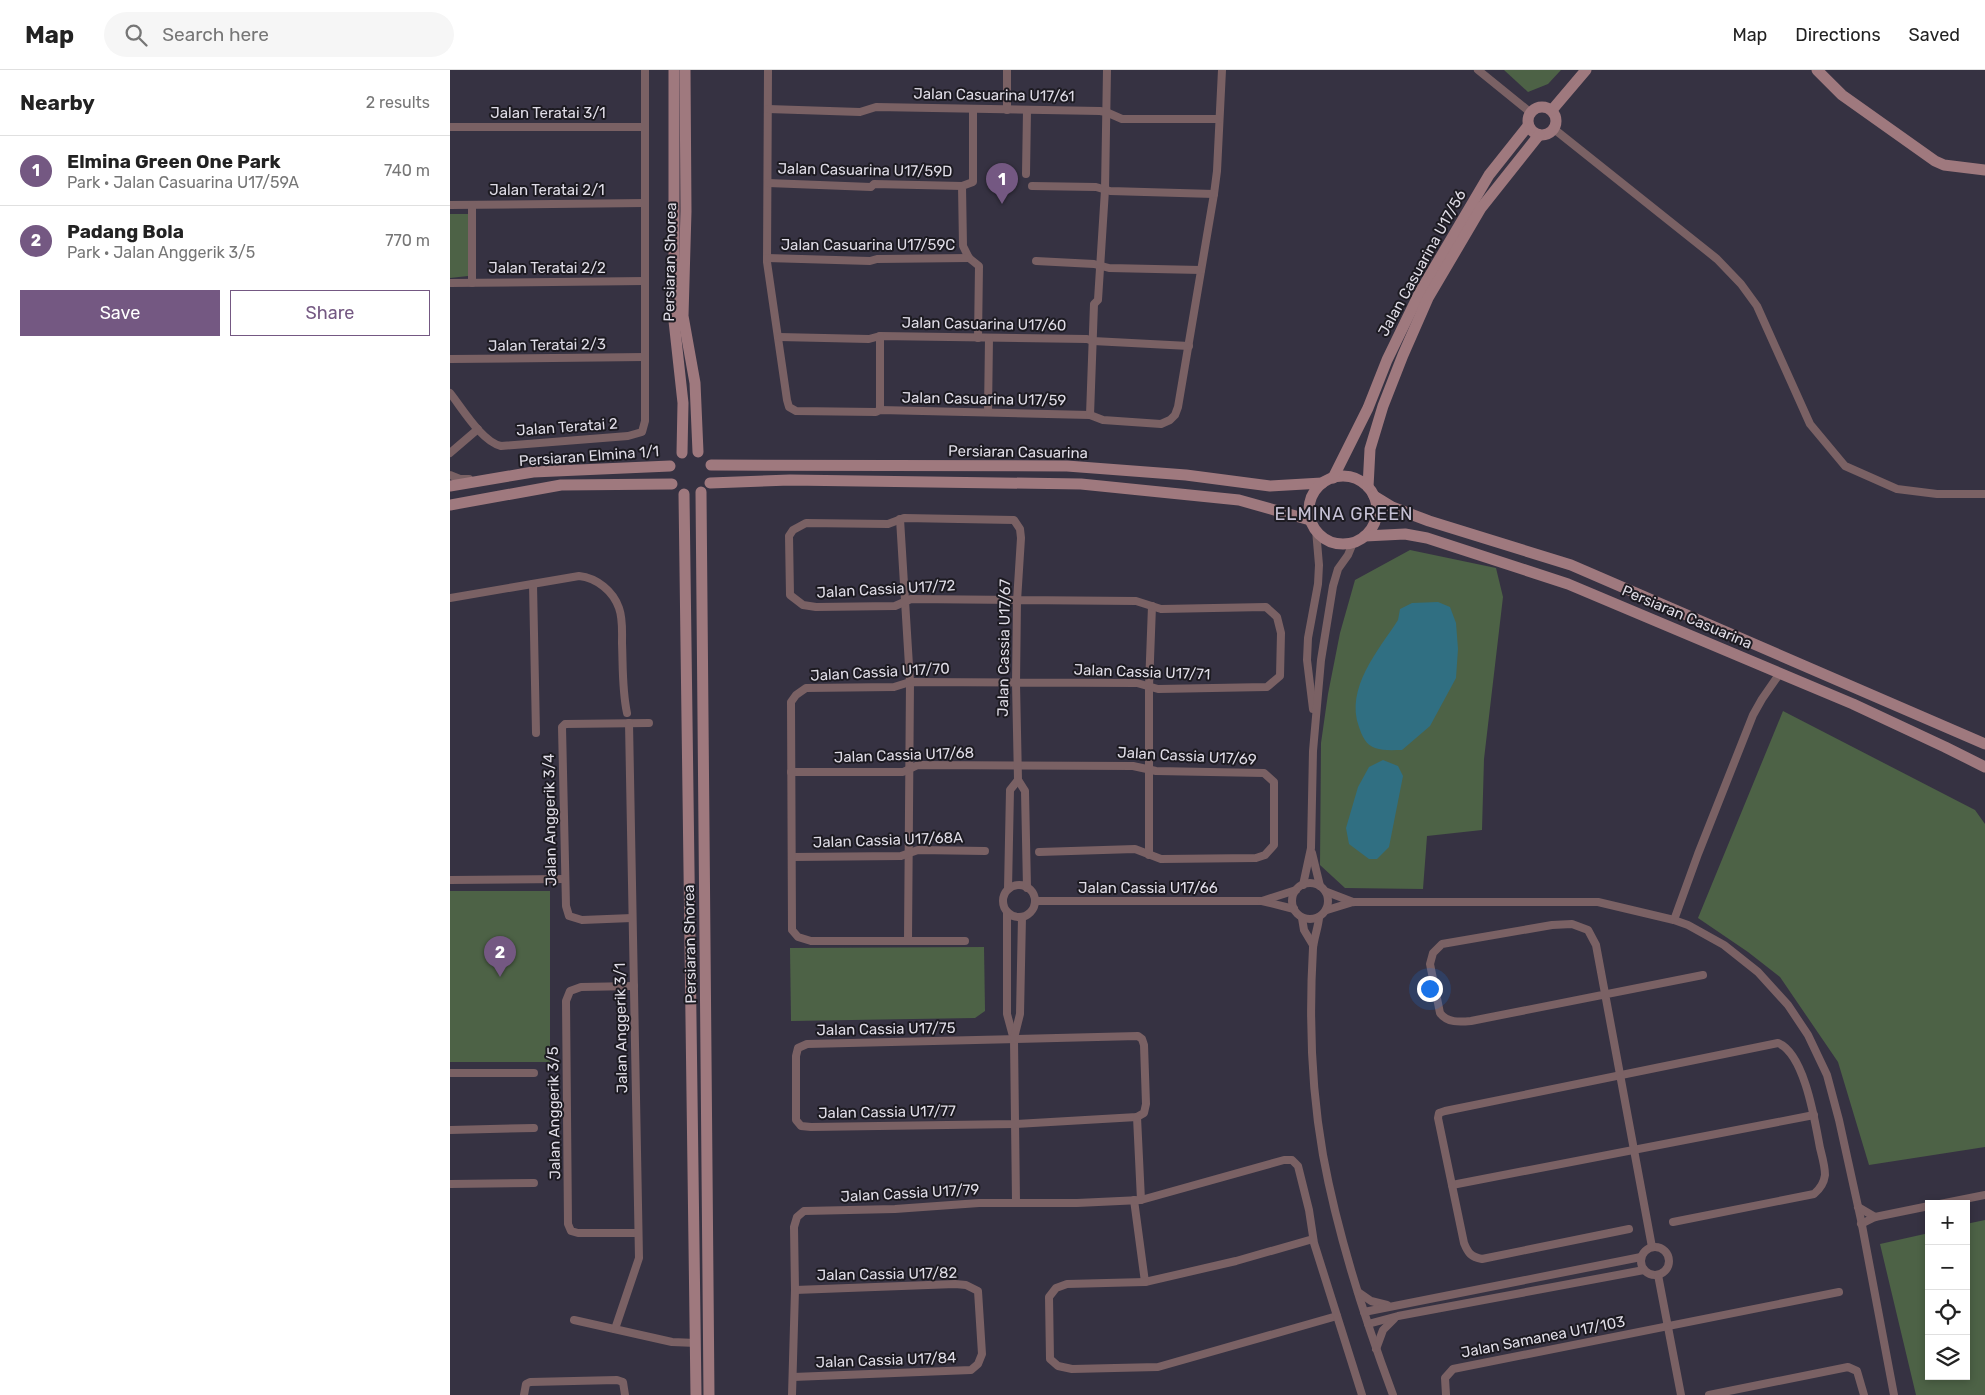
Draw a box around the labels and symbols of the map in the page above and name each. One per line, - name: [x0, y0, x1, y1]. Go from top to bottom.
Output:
- street label: Jalan Casuarina U17/61: [913, 85, 1075, 105]
- street label: Jalan Teratai 3/1: [490, 104, 606, 122]
- street label: Jalan Casuarina U17/59D: [777, 159, 953, 181]
- pin: 1: [986, 163, 1018, 204]
- street label: Jalan Teratai 2/1: [489, 181, 605, 199]
- street label: Jalan Casuarina U17/56: [1374, 187, 1470, 339]
- street label: Persiaran Shorea: [660, 202, 680, 322]
- street label: Jalan Casuarina U17/59C: [781, 236, 955, 254]
- street label: Jalan Teratai 2/2: [488, 259, 606, 277]
- street label: Jalan Casuarina U17/60: [902, 314, 1066, 334]
- street label: Jalan Teratai 2/3: [488, 335, 606, 355]
- street label: Jalan Casuarina U17/59: [902, 389, 1067, 409]
- street label: Jalan Teratai 2: [516, 414, 619, 440]
- street label: Persiaran Elmina 1/1: [518, 442, 660, 470]
- street label: Persiaran Casuarina: [948, 442, 1088, 462]
- district label: ELMINA GREEN: [1274, 503, 1414, 525]
- street label: Jalan Cassia U17/72: [816, 576, 956, 602]
- street label: Jalan Cassia U17/67: [994, 579, 1014, 717]
- street label: Persiaran Casuarina: [1619, 581, 1755, 653]
- street label: Jalan Cassia U17/70: [810, 659, 950, 685]
- street label: Jalan Cassia U17/71: [1073, 661, 1211, 683]
- street label: Jalan Cassia U17/69: [1117, 743, 1257, 769]
- street label: Jalan Cassia U17/68: [834, 744, 974, 766]
- street label: Jalan Anggerik 3/4: [540, 753, 560, 887]
- street label: Jalan Cassia U17/68A: [813, 828, 963, 852]
- street label: Jalan Cassia U17/66: [1078, 879, 1218, 897]
- street label: Persiaran Shorea: [680, 884, 700, 1004]
- pin: 2: [484, 936, 516, 977]
- street label: Jalan Anggerik 3/1: [611, 963, 631, 1093]
- your location: [1417, 976, 1443, 1002]
- street label: Jalan Cassia U17/75: [816, 1019, 956, 1039]
- street label: Jalan Anggerik 3/5: [544, 1046, 564, 1180]
- street label: Jalan Cassia U17/77: [818, 1102, 956, 1122]
- street label: Jalan Cassia U17/79: [840, 1180, 980, 1206]
- street label: Jalan Cassia U17/82: [817, 1264, 958, 1284]
- street label: Jalan Samanea U17/103: [1459, 1312, 1627, 1362]
- street label: Jalan Cassia U17/84: [815, 1349, 957, 1371]

